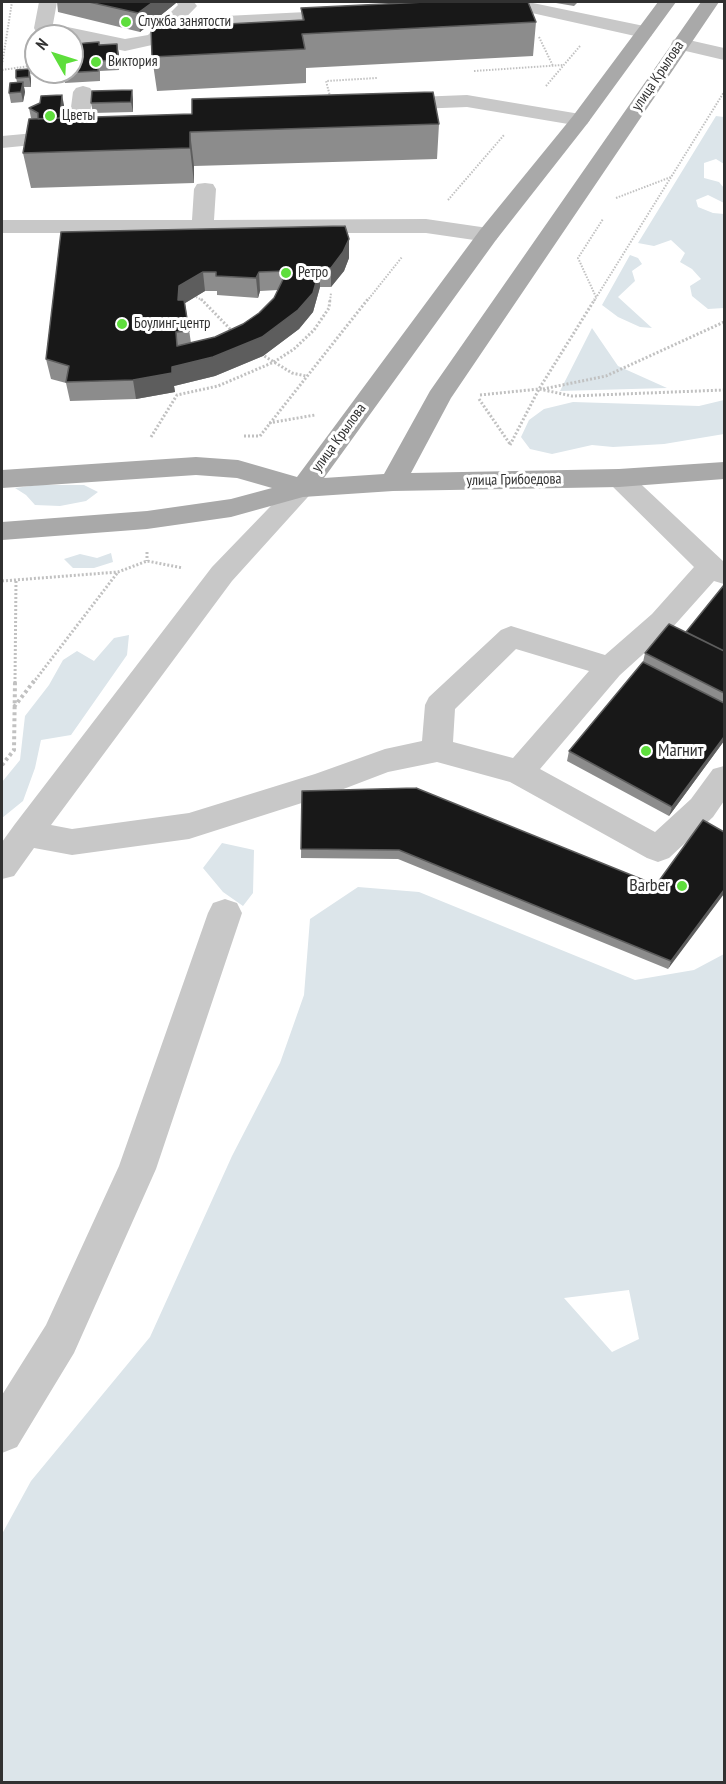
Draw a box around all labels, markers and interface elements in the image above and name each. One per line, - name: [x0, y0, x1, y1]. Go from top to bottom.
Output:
- place label: Служба занятости: [138, 13, 231, 31]
- marker: Служба занятости: [119, 15, 133, 29]
- north arrow: [24, 24, 84, 84]
- text: N: [31, 34, 52, 54]
- street label: улица Крылова: [628, 38, 688, 114]
- place label: Виктория: [108, 53, 157, 71]
- marker: Виктория: [89, 55, 103, 69]
- place label: Цветы: [62, 107, 95, 125]
- marker: Цветы: [43, 109, 57, 123]
- place label: Ретро: [298, 264, 328, 282]
- marker: Ретро: [279, 266, 293, 280]
- place label: Боулинг-центр: [134, 315, 211, 333]
- marker: Боулинг-центр: [115, 317, 129, 331]
- street label: улица Крылова: [308, 400, 370, 476]
- street label: улица Грибоедова: [466, 470, 562, 490]
- place label: Магнит: [658, 740, 703, 762]
- marker: Магнит: [639, 744, 653, 758]
- place label: Barber: [629, 875, 670, 897]
- marker: Barber: [675, 879, 689, 893]

